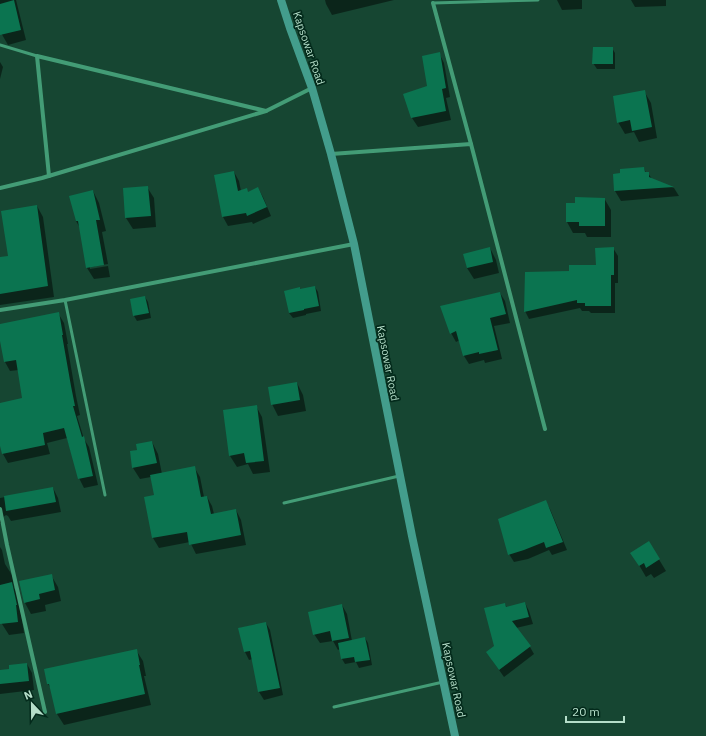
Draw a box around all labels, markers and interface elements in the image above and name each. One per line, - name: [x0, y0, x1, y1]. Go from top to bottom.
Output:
- street label: Kapsowar Road: [290, 9, 328, 87]
- street label: Kapsowar Road: [374, 324, 402, 402]
- street label: Kapsowar Road: [439, 641, 469, 719]
- north arrow: [12, 684, 52, 724]
- text: N: [22, 687, 35, 703]
- scale bar: [566, 698, 624, 724]
- text: 20 m: [572, 704, 600, 719]

